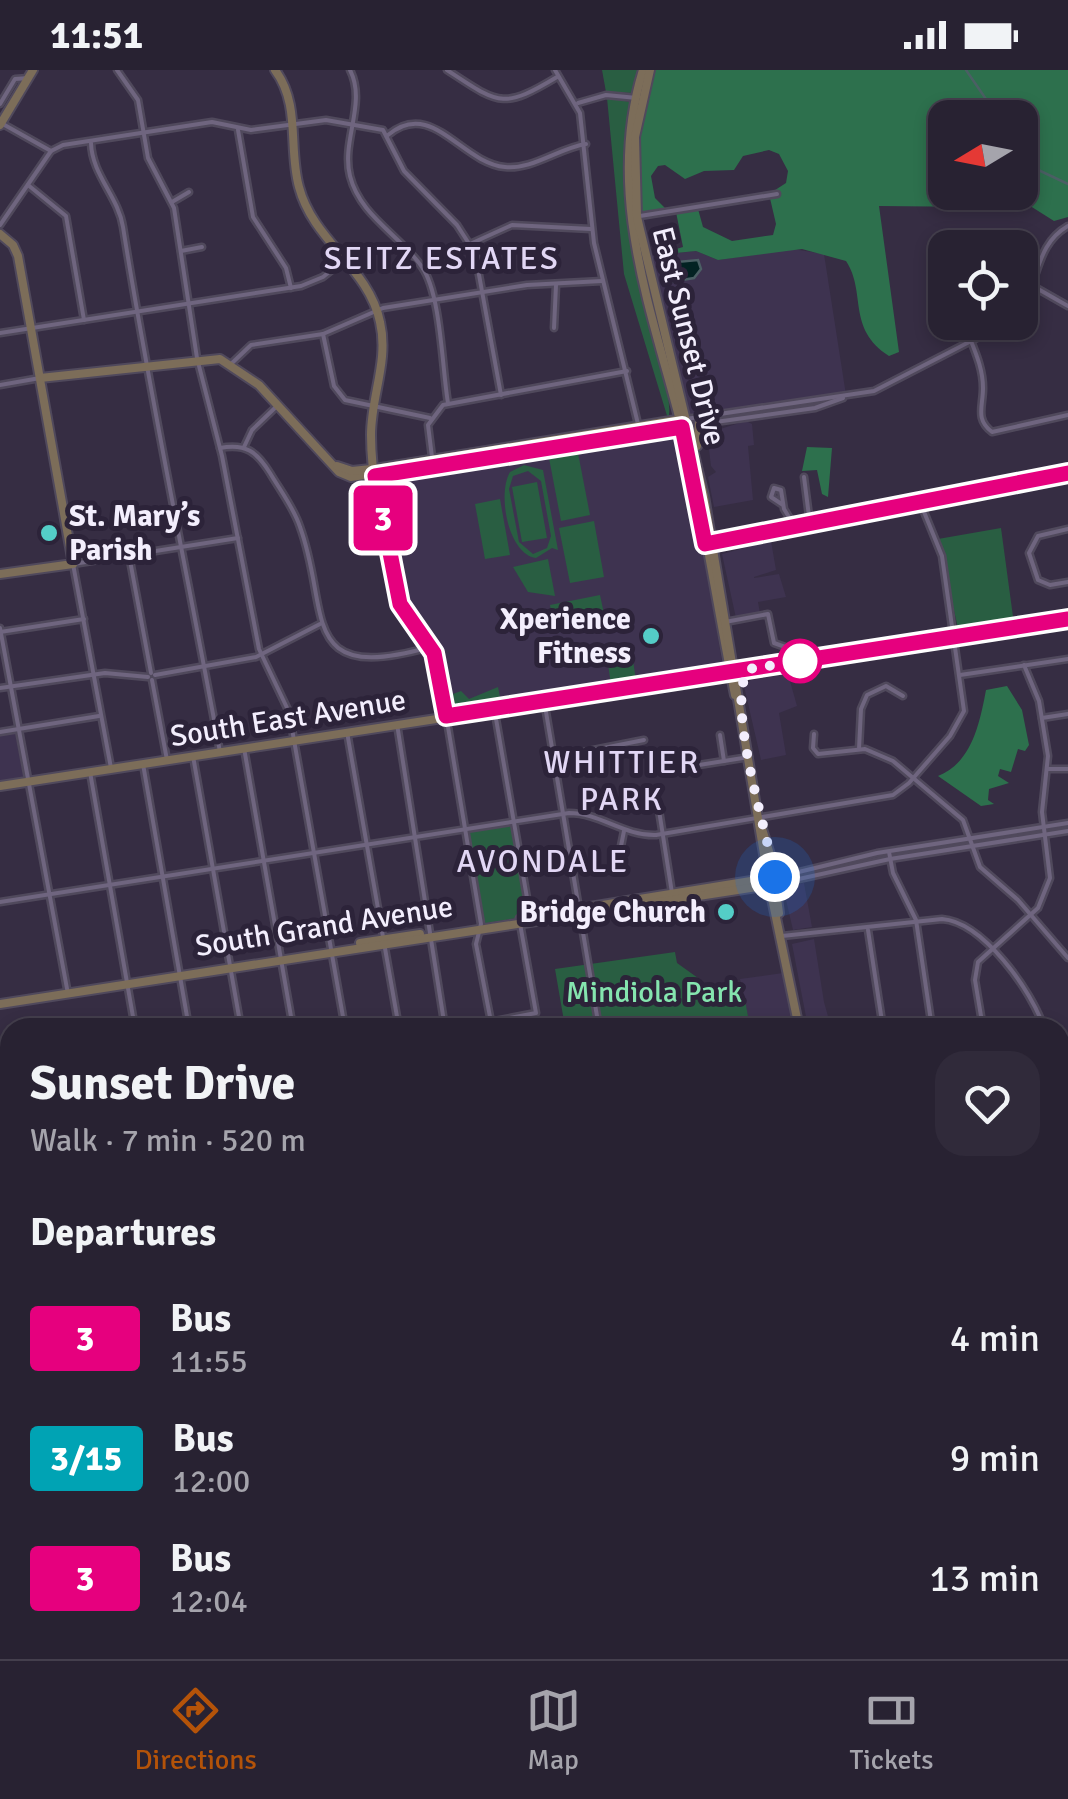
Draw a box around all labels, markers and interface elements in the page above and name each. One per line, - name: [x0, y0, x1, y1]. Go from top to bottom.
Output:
- text: 11:51: [50, 12, 143, 59]
- north arrow: [928, 100, 1038, 210]
- map controls: [928, 100, 1038, 340]
- street label: East Sunset Drive: [643, 223, 734, 449]
- button: locate: [928, 230, 1038, 340]
- district label: SEITZ ESTATES: [324, 239, 560, 278]
- line badge: 3: [350, 486, 416, 550]
- text: 3: [374, 497, 392, 540]
- place label: St. Mary’s Parish: [69, 498, 200, 569]
- marker: St. Mary’s Parish: [38, 522, 60, 544]
- place label: Xperience Fitness: [500, 601, 631, 672]
- marker: Xperience Fitness: [640, 625, 662, 647]
- unlabelled marker: [779, 640, 821, 682]
- street label: South East Avenue: [168, 682, 409, 755]
- district label: WHITTIER PARK: [543, 743, 701, 819]
- district label: AVONDALE: [456, 842, 630, 881]
- your location: [750, 852, 800, 902]
- street label: South Grand Avenue: [193, 888, 455, 965]
- place label: Bridge Church: [520, 894, 706, 931]
- marker: Bridge Church: [715, 901, 737, 923]
- park label: Mindiola Park: [566, 974, 742, 1011]
- button: heart: [935, 1051, 1040, 1156]
- text: Sunset Drive: [30, 1054, 295, 1113]
- text: Walk · 7 min · 520 m: [30, 1121, 306, 1160]
- text: Departures: [30, 1209, 216, 1256]
- text: Bus: [170, 1295, 231, 1342]
- text: 4 min: [950, 1315, 1040, 1362]
- text: 3: [76, 1317, 94, 1360]
- text: 11:55: [170, 1342, 248, 1381]
- text: Bus: [173, 1415, 234, 1462]
- text: 9 min: [950, 1435, 1040, 1482]
- text: 3/15: [50, 1437, 123, 1480]
- text: 12:00: [173, 1462, 250, 1501]
- text: Bus: [170, 1535, 231, 1582]
- text: 13 min: [929, 1555, 1040, 1602]
- text: 3: [76, 1557, 94, 1600]
- text: 12:04: [170, 1582, 248, 1621]
- tab: Directions: [134, 1683, 257, 1777]
- tab: Map: [526, 1683, 581, 1777]
- tab: Tickets: [849, 1683, 934, 1777]

